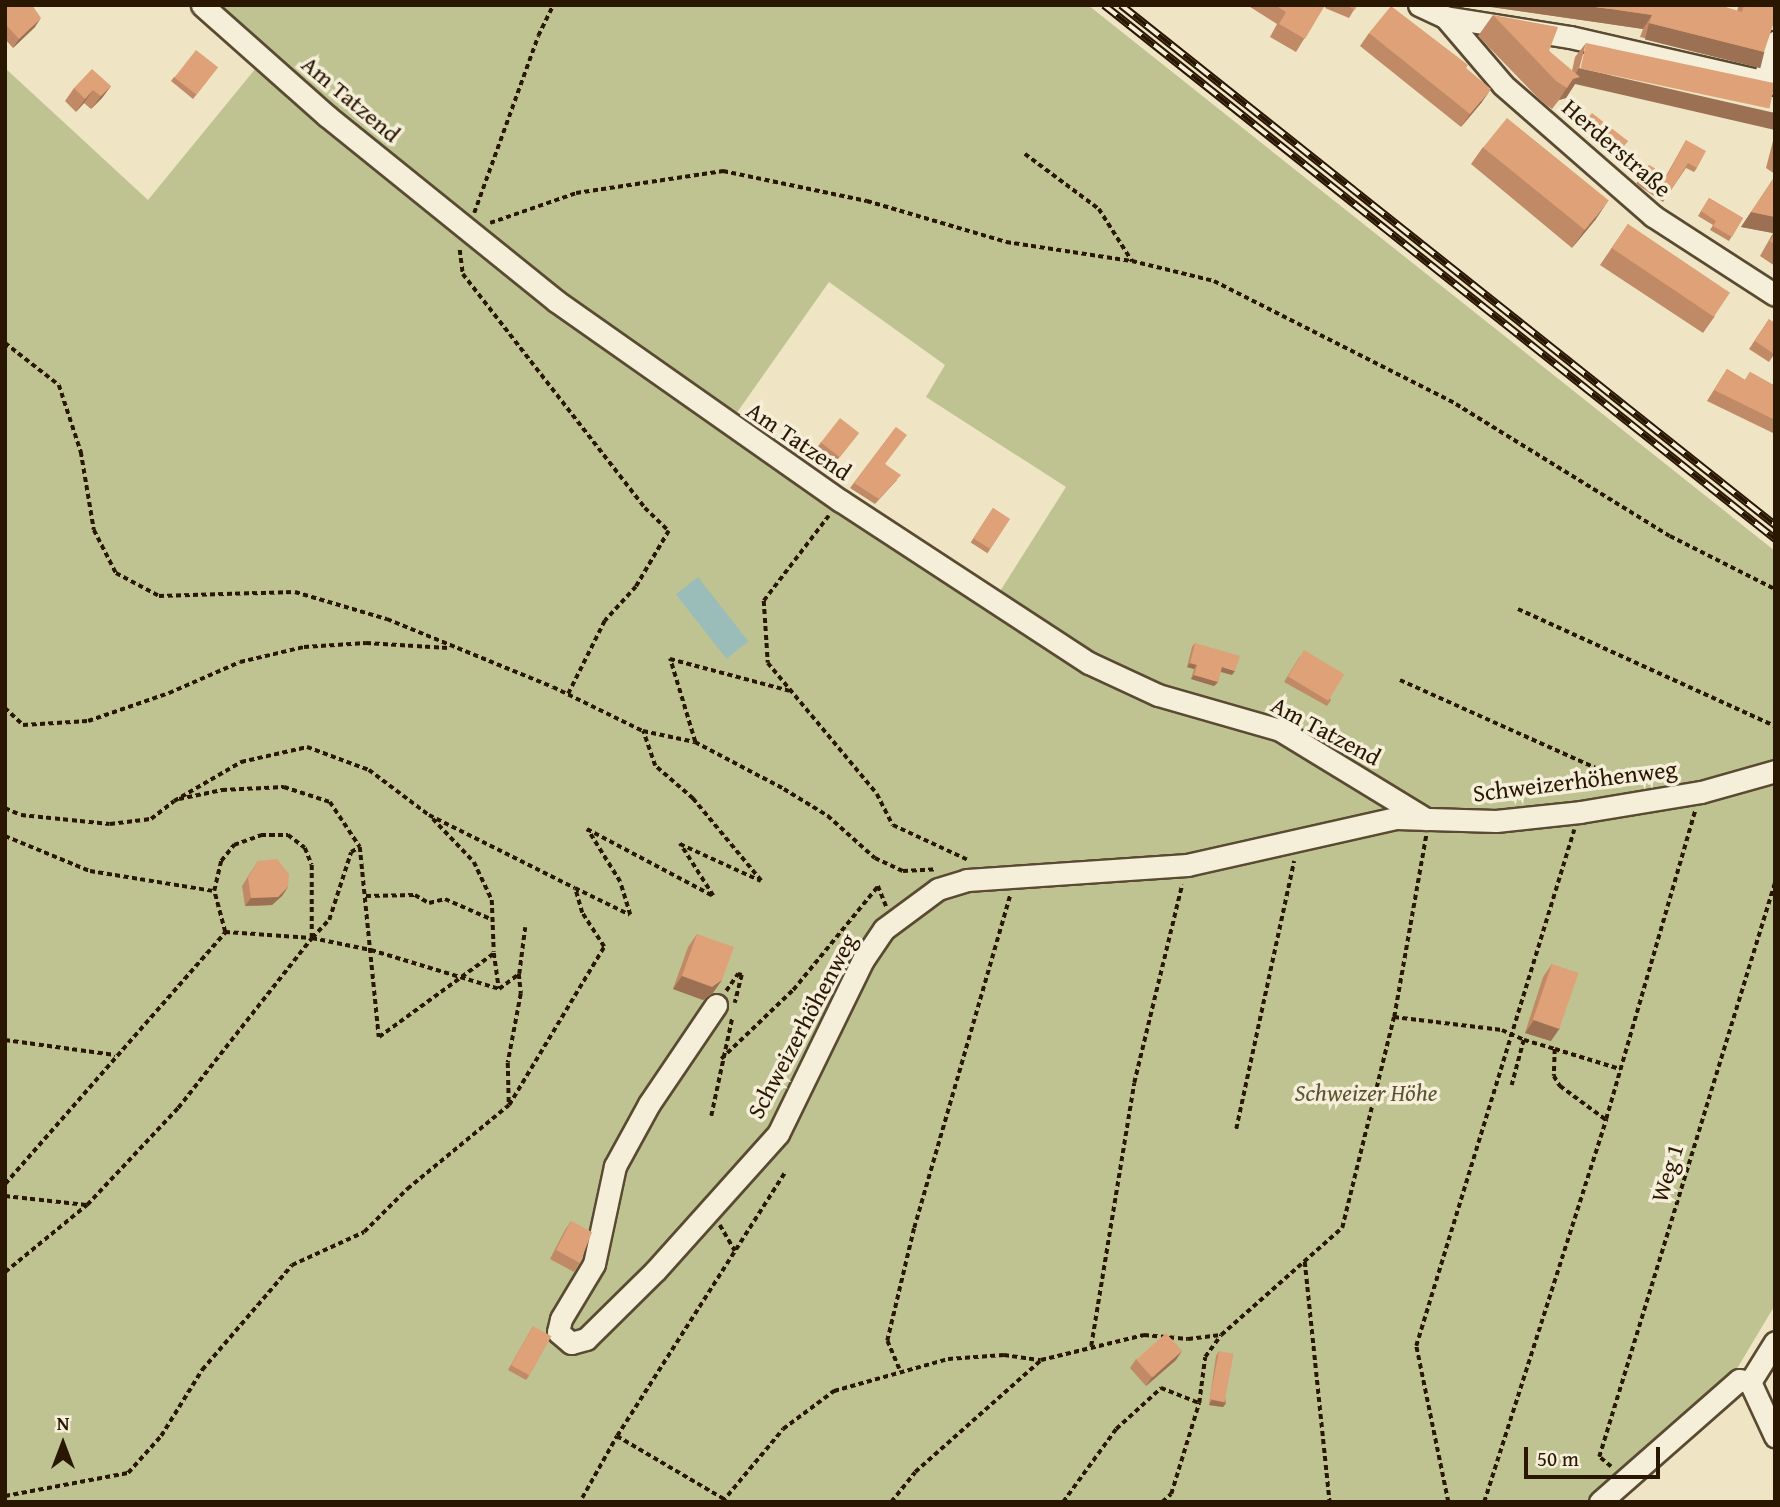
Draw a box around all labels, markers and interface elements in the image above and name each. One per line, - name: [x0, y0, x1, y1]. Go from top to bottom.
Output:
- street label: Am Tatzend: [296, 49, 406, 149]
- street label: Herderstraße: [1557, 93, 1677, 203]
- street label: Am Tatzend: [741, 396, 857, 486]
- street label: Am Tatzend: [1266, 690, 1386, 772]
- street label: Schweizerhöhenweg: [1471, 754, 1679, 808]
- street label: Schweizerhöhenweg: [741, 929, 863, 1123]
- park label: Schweizer Höhe: [1295, 1079, 1437, 1107]
- street label: Weg 1: [1645, 1140, 1689, 1206]
- north arrow: [28, 1409, 98, 1479]
- text: N: [57, 1409, 69, 1437]
- scale bar: [1528, 1434, 1664, 1478]
- text: 50 m: [1537, 1443, 1579, 1474]

